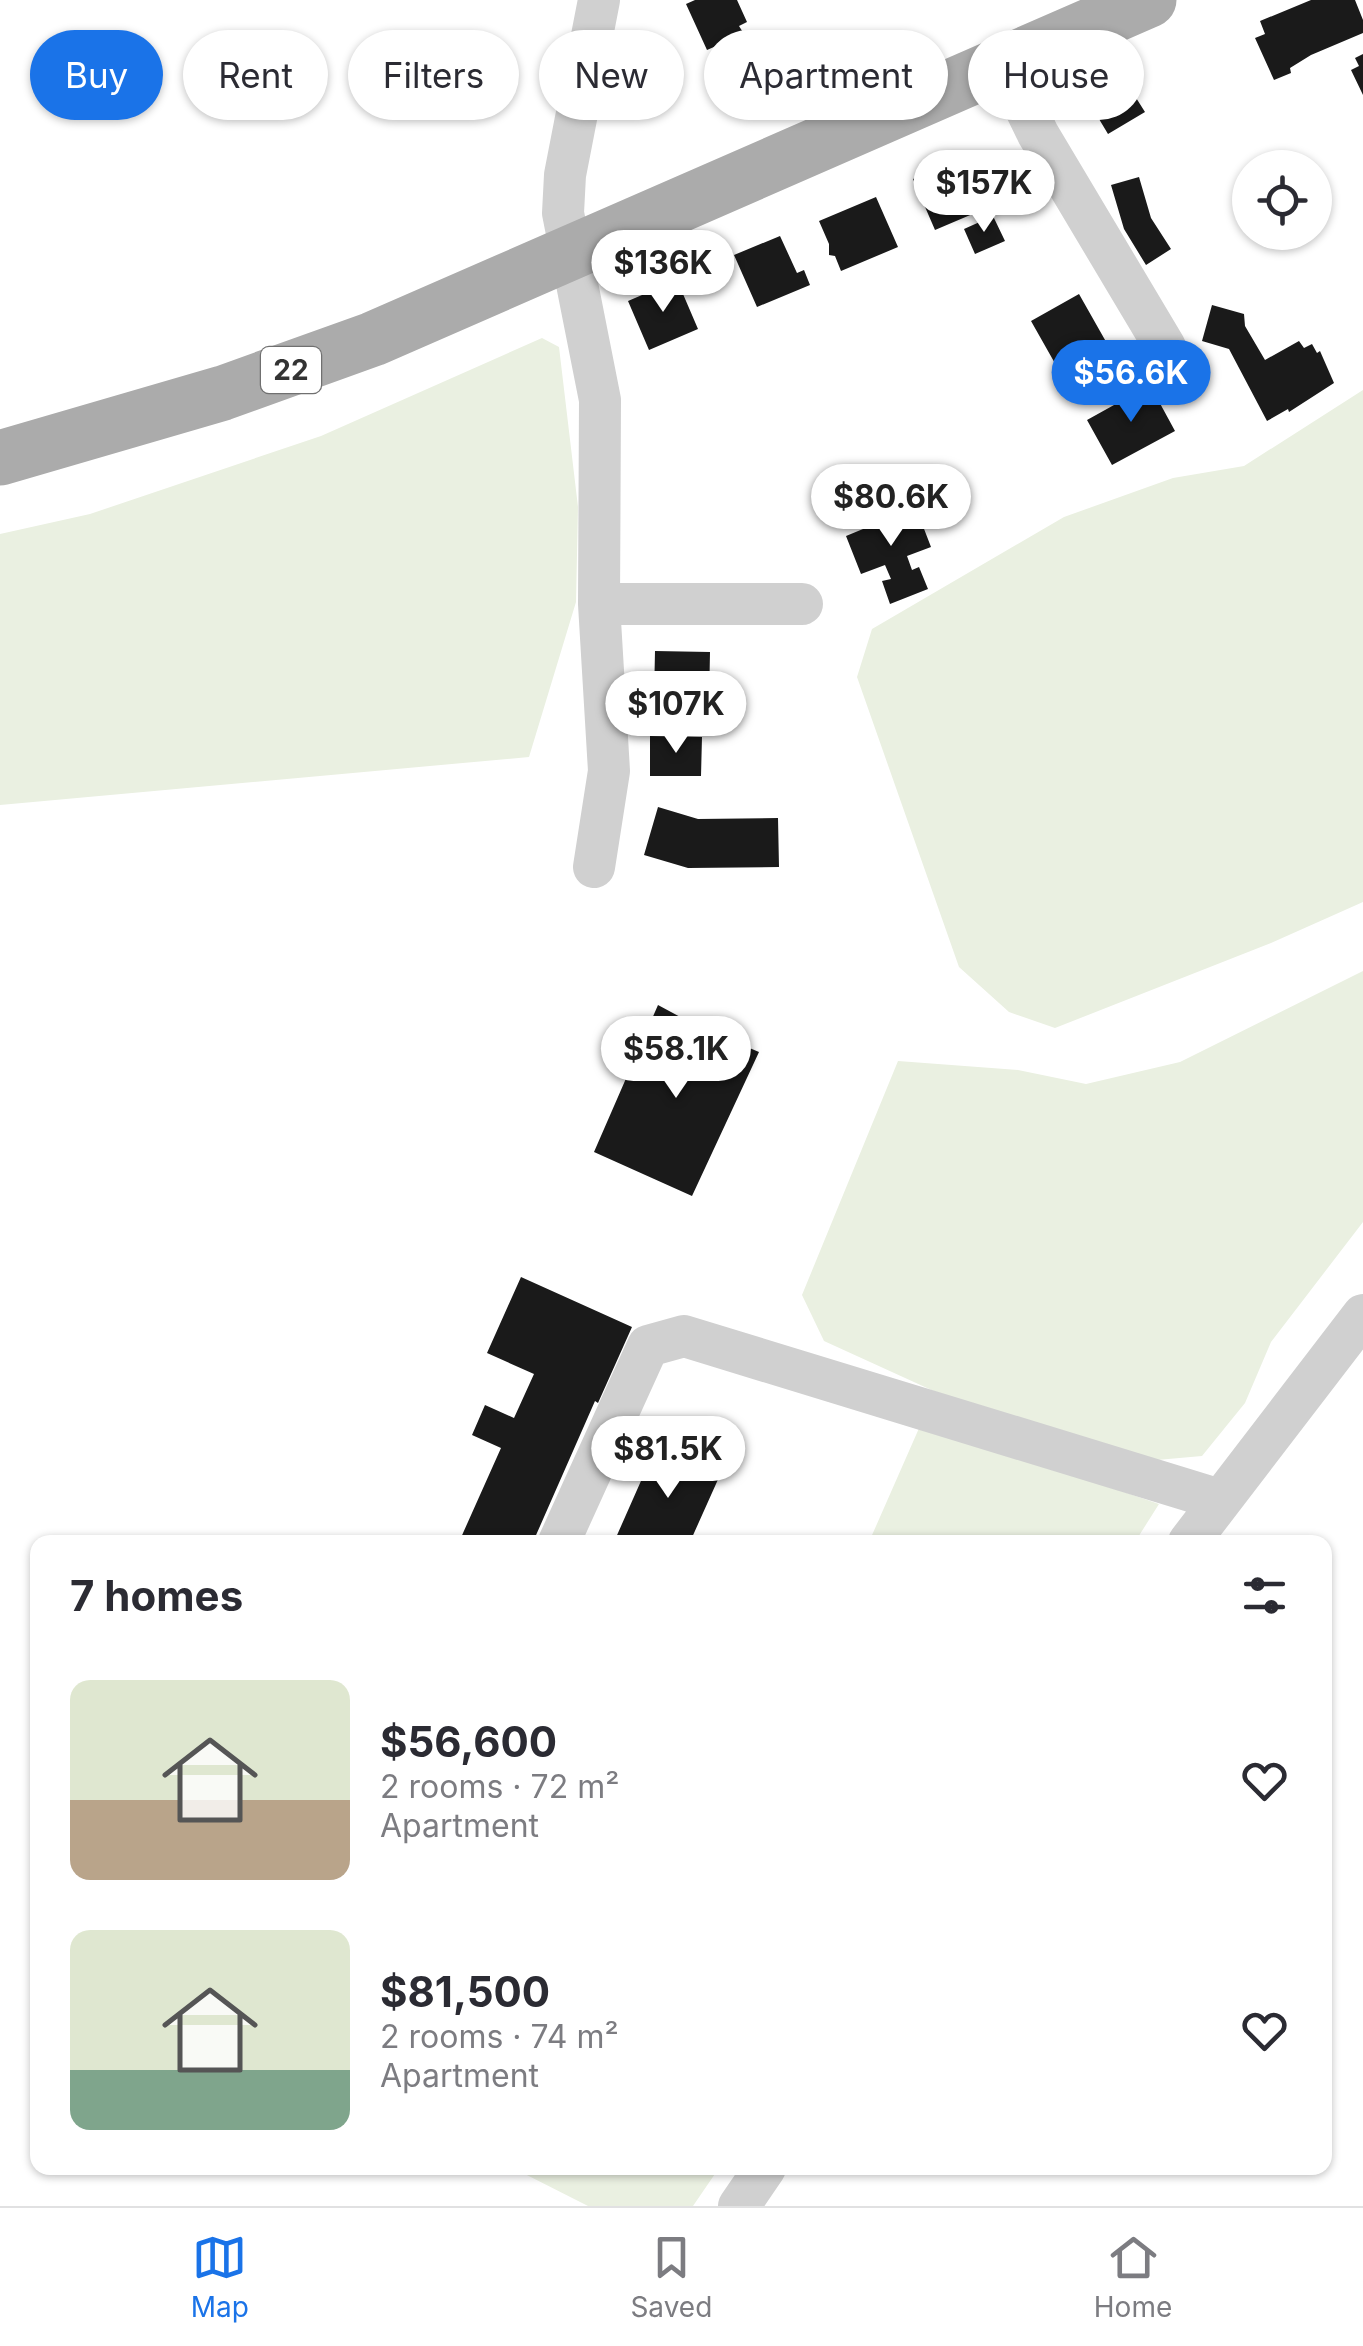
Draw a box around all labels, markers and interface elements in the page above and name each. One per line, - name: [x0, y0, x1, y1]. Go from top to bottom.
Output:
- chip: Buy: [30, 30, 163, 120]
- chip: Rent: [183, 30, 328, 120]
- chip: Filters: [348, 30, 519, 120]
- chip: New: [539, 30, 684, 120]
- chip: Apartment: [704, 30, 948, 120]
- chip: House: [968, 30, 1144, 120]
- pin: $157K: [914, 150, 1054, 235]
- map controls: [1232, 150, 1332, 250]
- button: locate: [1232, 150, 1332, 250]
- text: $157K: [936, 163, 1032, 202]
- pin: $136K: [593, 230, 733, 315]
- text: $136K: [613, 243, 713, 282]
- pin: $56.6K: [1050, 340, 1212, 425]
- road number: 22: [261, 347, 321, 393]
- text: $56.6K: [1074, 353, 1188, 392]
- pin: $80.6K: [810, 464, 972, 549]
- text: $80.6K: [833, 477, 949, 516]
- pin: $107K: [606, 671, 746, 756]
- text: $107K: [627, 684, 725, 723]
- pin: $58.1K: [595, 1016, 757, 1101]
- text: $58.1K: [623, 1029, 729, 1068]
- pin: $81.5K: [587, 1416, 749, 1501]
- text: $81.5K: [613, 1429, 723, 1468]
- icon: filters: [1237, 1568, 1292, 1623]
- text: 7 homes: [70, 1570, 243, 1621]
- text: $56,600: [380, 1716, 557, 1767]
- icon: home: [150, 1720, 270, 1840]
- icon: heart: [1237, 1753, 1292, 1808]
- text: 2 rooms · 72 m²: [380, 1767, 619, 1806]
- text: Apartment: [380, 1806, 539, 1845]
- text: $81,500: [380, 1966, 550, 2017]
- icon: home: [150, 1970, 270, 2090]
- icon: heart: [1237, 2003, 1292, 2058]
- text: 2 rooms · 74 m²: [380, 2017, 619, 2056]
- text: Apartment: [380, 2056, 539, 2095]
- tab: Map: [191, 2230, 249, 2324]
- tab: Saved: [630, 2230, 712, 2324]
- tab: Home: [1094, 2230, 1172, 2324]

